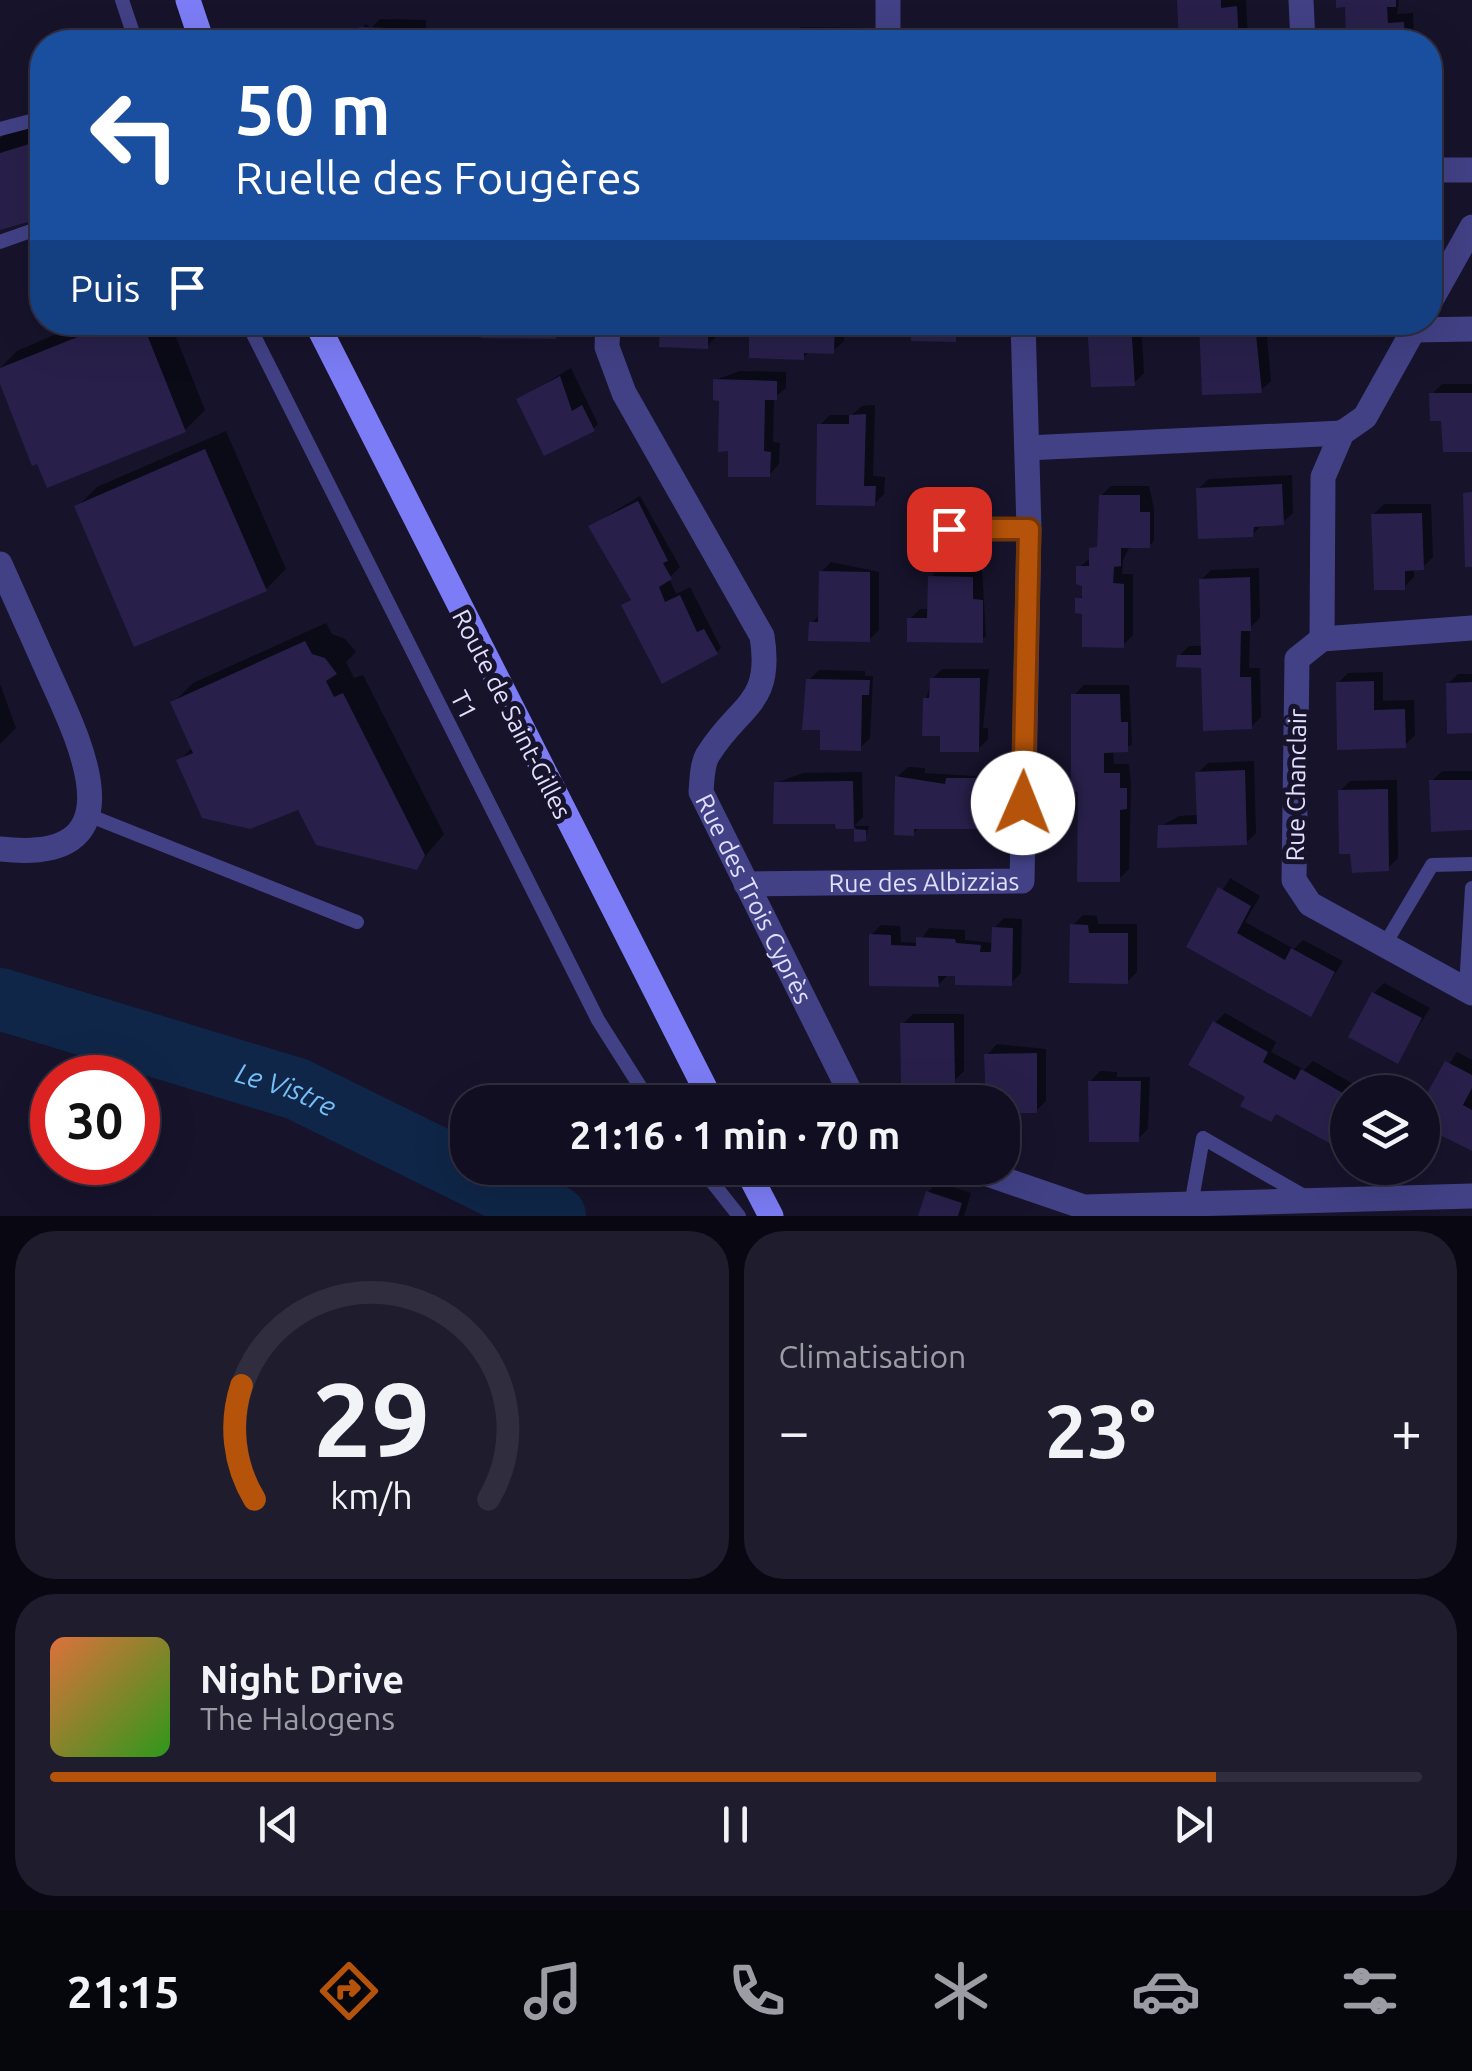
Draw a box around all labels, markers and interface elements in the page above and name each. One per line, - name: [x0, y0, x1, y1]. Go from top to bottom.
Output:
- icon: left: [70, 70, 200, 200]
- text: 50 m: [235, 70, 391, 148]
- text: Ruelle des Fougères: [235, 152, 641, 203]
- icon: arrive: [160, 260, 215, 315]
- text: Puis: [70, 267, 140, 309]
- pin: [907, 487, 992, 572]
- icon: arrive: [922, 502, 977, 557]
- street label: Route de Saint-Gilles: [447, 605, 577, 823]
- street label: T1: [445, 686, 483, 724]
- street label: Rue Chanclair: [1281, 708, 1311, 862]
- position arrow: [971, 751, 1075, 855]
- street label: Rue des Trois Cyprès: [690, 789, 818, 1008]
- street label: Rue des Albizzias: [828, 867, 1020, 897]
- speed limit sign: 30: [30, 1055, 160, 1185]
- water label: Le Vistre: [232, 1056, 342, 1122]
- map controls: [1330, 1075, 1440, 1185]
- button: layers: [1330, 1075, 1440, 1185]
- text: 21:16 · 1 min · 70 m: [570, 1114, 900, 1156]
- text: Climatisation: [779, 1338, 966, 1374]
- text: 29: [313, 1360, 430, 1477]
- text: 23°: [1045, 1388, 1156, 1472]
- text: −: [779, 1400, 810, 1461]
- text: +: [1391, 1400, 1422, 1461]
- text: km/h: [330, 1476, 413, 1516]
- text: Night Drive: [200, 1658, 404, 1700]
- text: The Halogens: [200, 1700, 395, 1736]
- icon: previous: [251, 1797, 306, 1852]
- icon: pause: [708, 1797, 763, 1852]
- icon: next: [1166, 1797, 1221, 1852]
- icon: directions: [314, 1956, 384, 2026]
- icon: music: [518, 1956, 588, 2026]
- icon: phone: [722, 1956, 792, 2026]
- icon: climate: [926, 1956, 996, 2026]
- icon: car: [1131, 1956, 1201, 2026]
- icon: filters: [1335, 1956, 1405, 2026]
- text: 21:15: [67, 1966, 180, 2017]

